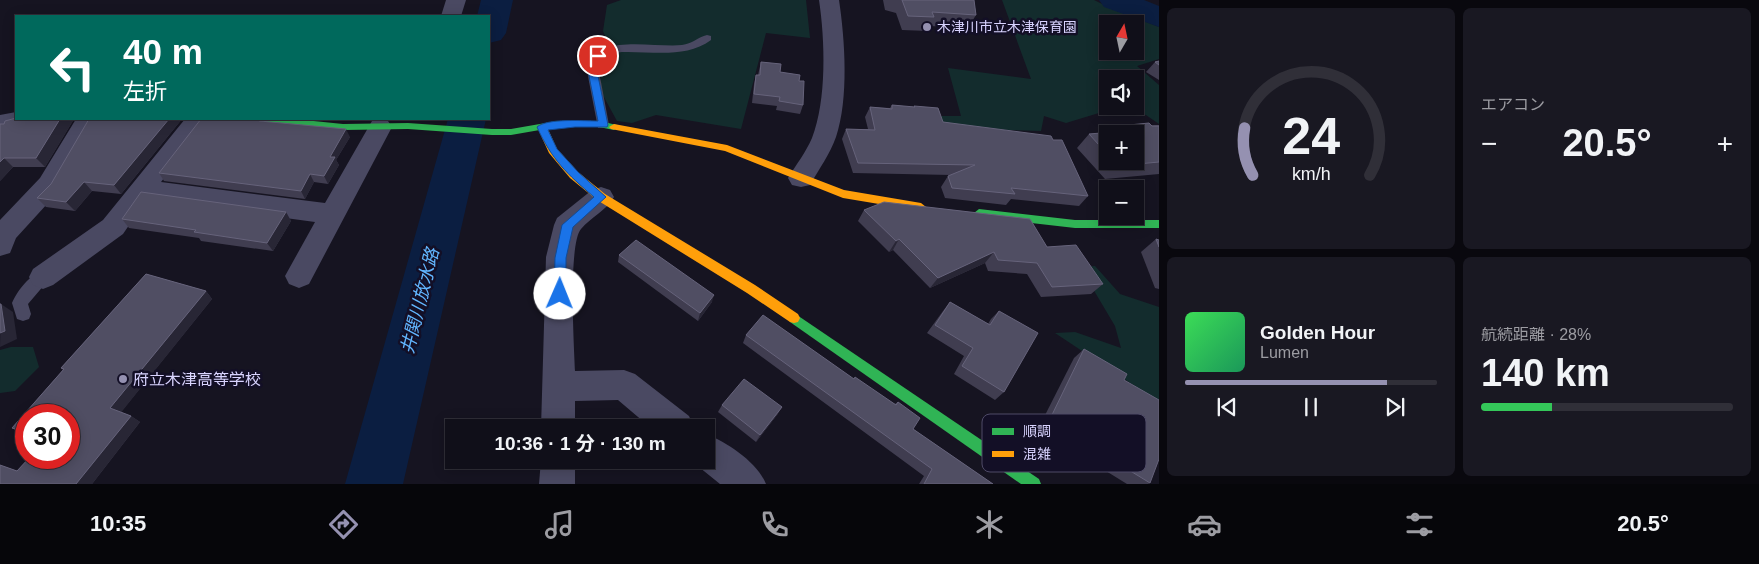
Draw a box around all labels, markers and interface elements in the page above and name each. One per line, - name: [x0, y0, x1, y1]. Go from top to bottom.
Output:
- north arrow: [1099, 15, 1144, 60]
- map controls: [1099, 15, 1144, 225]
- place label: 木津川市立木津保育園: [937, 19, 1077, 35]
- marker: 木津川市立木津保育園: [921, 21, 933, 33]
- text: 40 m: [123, 32, 203, 71]
- icon: left: [40, 35, 105, 100]
- pin: [577, 35, 619, 77]
- icon: arrive: [584, 42, 612, 70]
- button: sound: [1099, 70, 1144, 115]
- text: 左折: [123, 79, 167, 104]
- text: エアコン: [1481, 96, 1545, 113]
- text: 24: [1282, 107, 1340, 165]
- text: 20.5°: [1562, 122, 1652, 164]
- button: +: [1099, 125, 1144, 170]
- text: −: [1481, 128, 1497, 159]
- text: +: [1717, 128, 1733, 159]
- text: km/h: [1292, 164, 1330, 184]
- button: −: [1099, 180, 1144, 225]
- water label: 井関川放水路: [397, 244, 443, 356]
- position arrow: [533, 267, 585, 319]
- text: Golden Hour: [1260, 322, 1375, 343]
- text: 航続距離 · 28%: [1481, 326, 1591, 343]
- text: Lumen: [1260, 344, 1309, 361]
- text: 140 km: [1481, 352, 1610, 394]
- place label: 府立木津高等学校: [133, 371, 261, 388]
- marker: 府立木津高等学校: [117, 373, 129, 385]
- icon: previous: [1213, 393, 1241, 421]
- icon: pause: [1297, 393, 1325, 421]
- icon: next: [1381, 393, 1409, 421]
- speed limit sign: 30: [15, 404, 80, 469]
- legend: [982, 414, 1146, 472]
- text: 順調: [1023, 423, 1051, 439]
- text: 10:36 · 1 分 · 130 m: [494, 433, 666, 454]
- text: 混雑: [1023, 446, 1051, 462]
- icon: directions: [326, 507, 361, 542]
- icon: music: [542, 507, 577, 542]
- icon: phone: [757, 507, 792, 542]
- icon: climate: [972, 507, 1007, 542]
- icon: car: [1187, 507, 1222, 542]
- icon: filters: [1402, 507, 1437, 542]
- text: 10:35: [90, 511, 146, 536]
- text: 20.5°: [1617, 511, 1669, 536]

